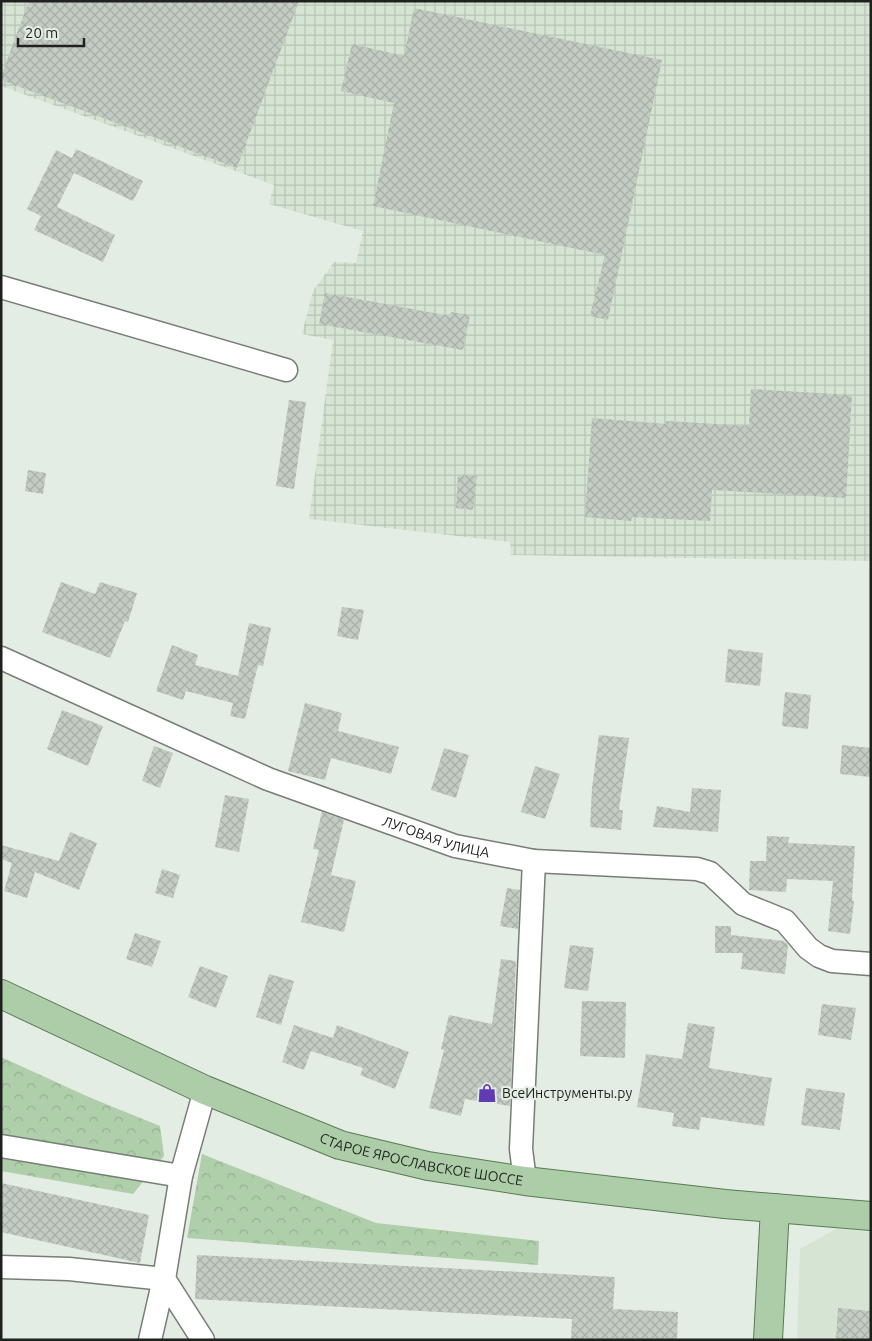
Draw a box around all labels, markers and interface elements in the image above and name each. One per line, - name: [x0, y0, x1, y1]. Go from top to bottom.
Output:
- scale bar: [18, 15, 84, 47]
- text: 20 m: [25, 24, 58, 41]
- street label: ЛУГОВАЯ УЛИЦА: [380, 813, 491, 860]
- shop icon: ВсеИнструменты.ру: [476, 1082, 498, 1104]
- place label: ВсеИнструменты.ру: [502, 1085, 632, 1101]
- street label: СТАРОЕ ЯРОСЛАВСКОЕ ШОССЕ: [317, 1130, 525, 1189]

